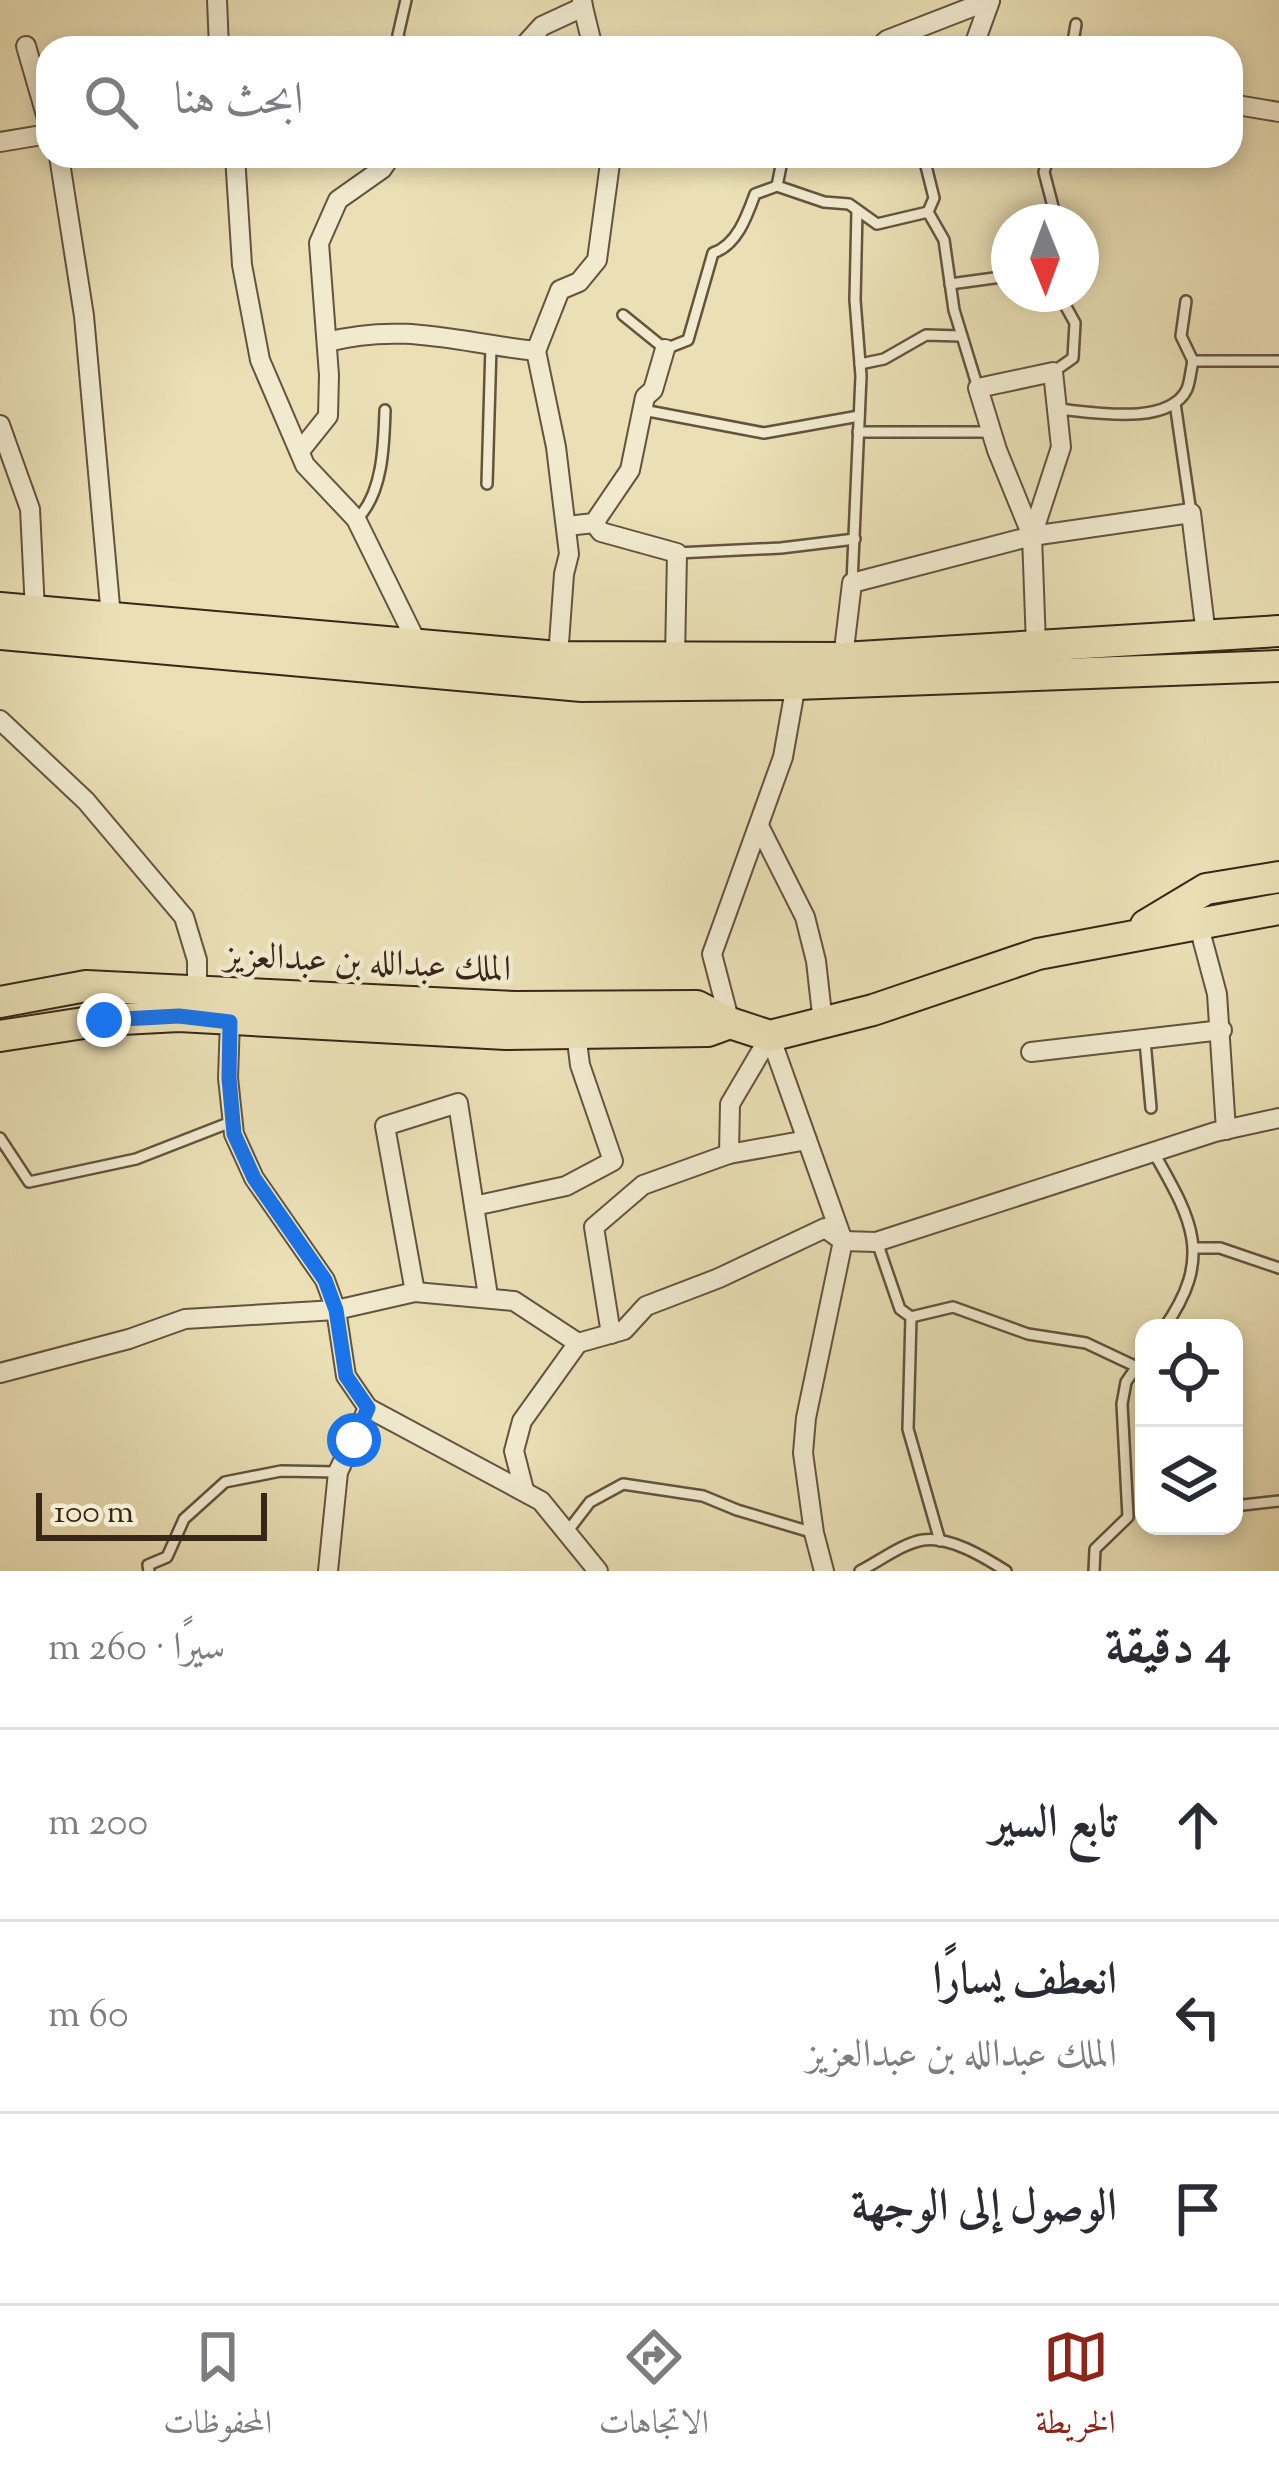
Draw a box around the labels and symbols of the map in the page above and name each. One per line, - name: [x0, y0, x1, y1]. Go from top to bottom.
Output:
- north arrow: [991, 204, 1099, 312]
- street label: الملك عبدالله بن عبدالعزيز: [219, 930, 512, 997]
- route end: [77, 993, 131, 1047]
- route start: [327, 1413, 381, 1467]
- scale bar: [36, 1487, 267, 1540]

